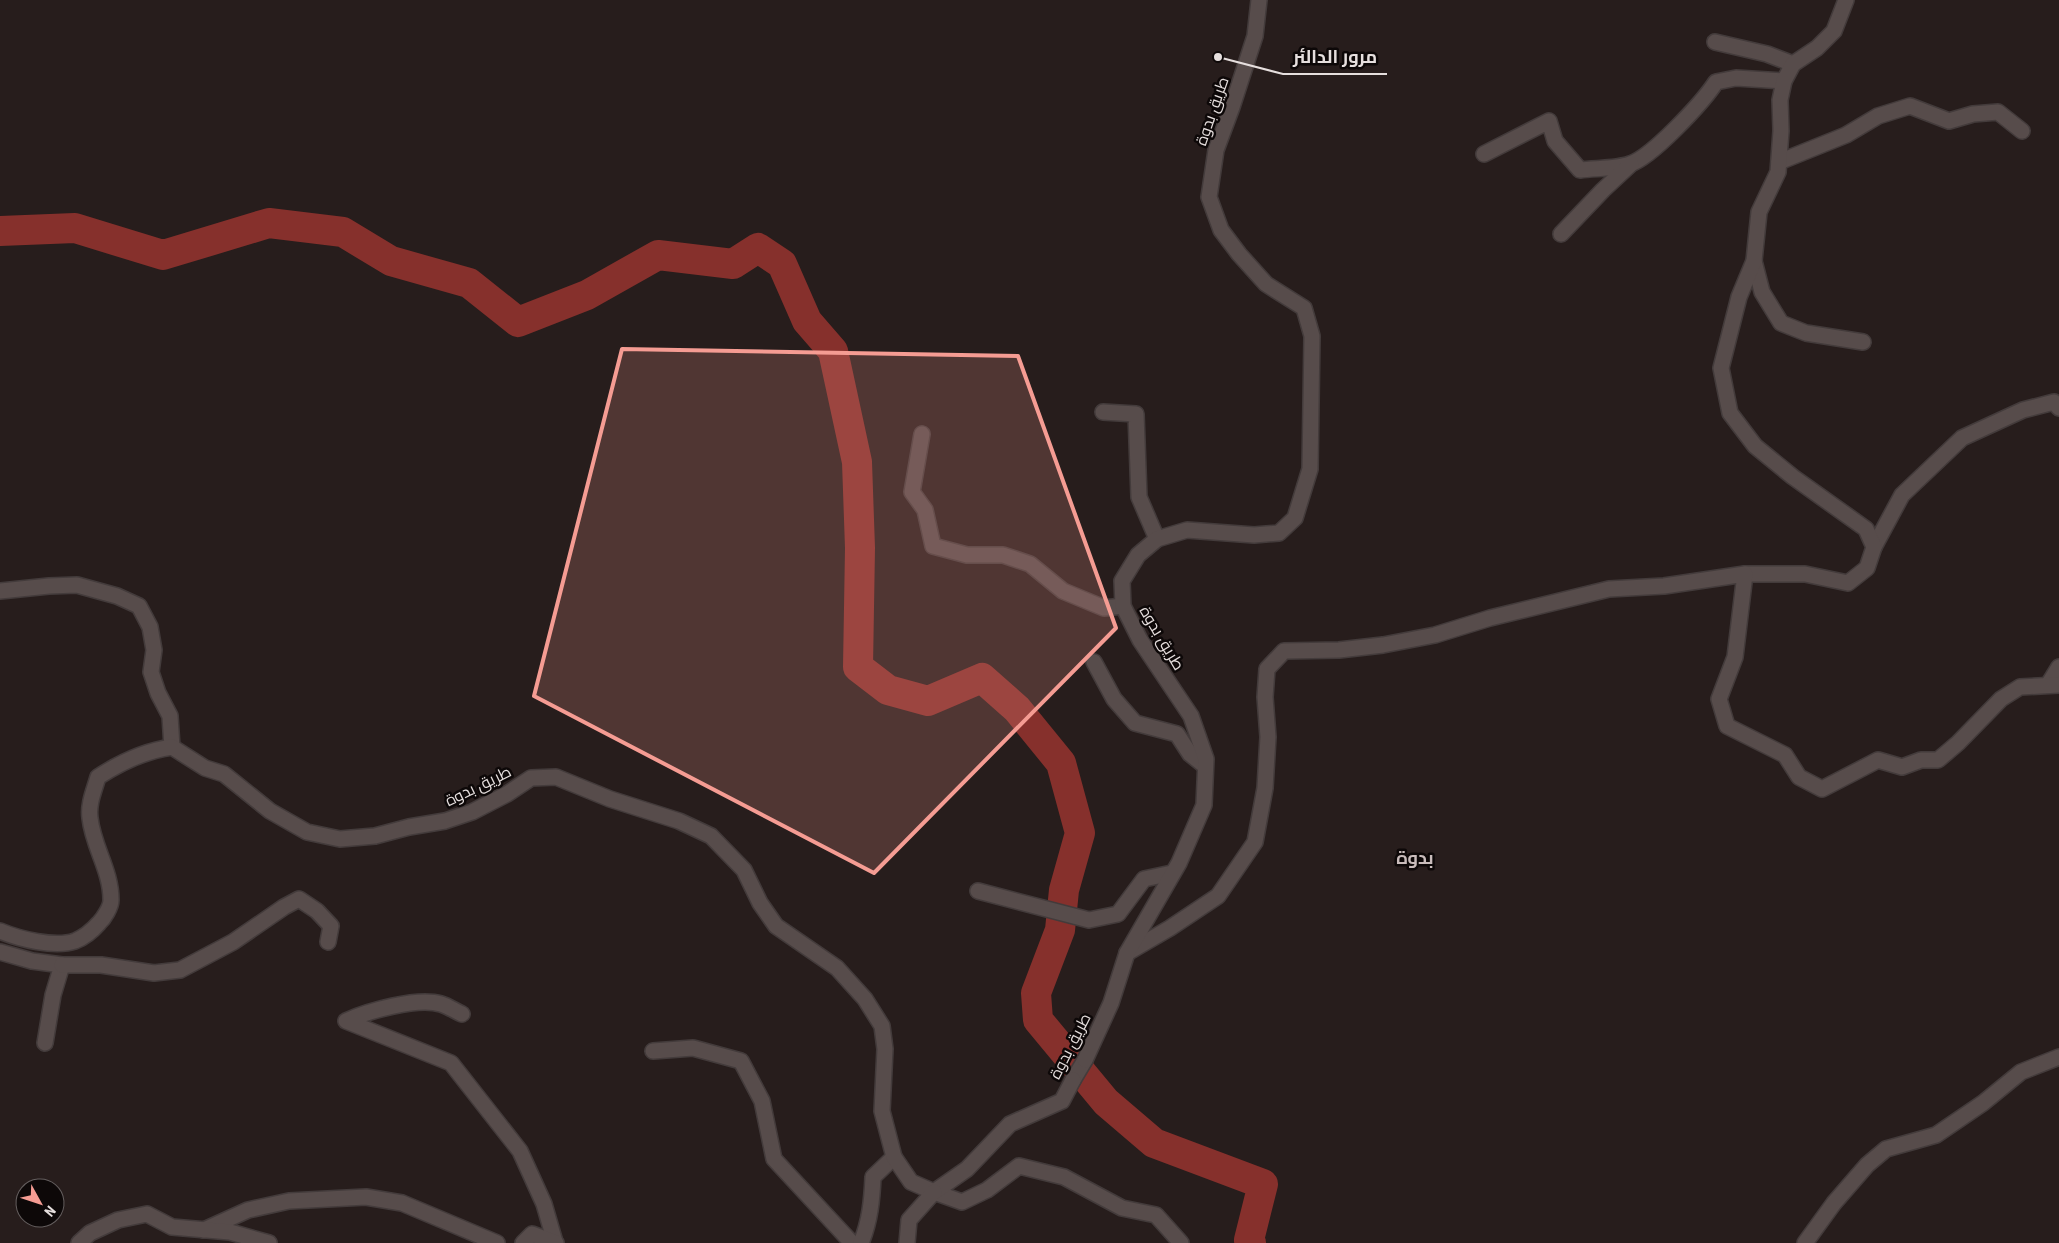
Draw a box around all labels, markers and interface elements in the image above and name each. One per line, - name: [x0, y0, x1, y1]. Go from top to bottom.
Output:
- callout: مرور الدالئر: [1283, 41, 1387, 74]
- text: مرور الدالئر: [1292, 46, 1377, 68]
- street label: طريق بدوة: [1191, 74, 1234, 148]
- street label: طريق بدوة: [1135, 603, 1188, 674]
- street label: طريق بدوة: [442, 762, 515, 811]
- district label: بدوة: [1396, 847, 1434, 869]
- street label: طريق بدوة: [1045, 1010, 1096, 1082]
- north arrow: [15, 1178, 65, 1228]
- text: N: [41, 1203, 59, 1220]

